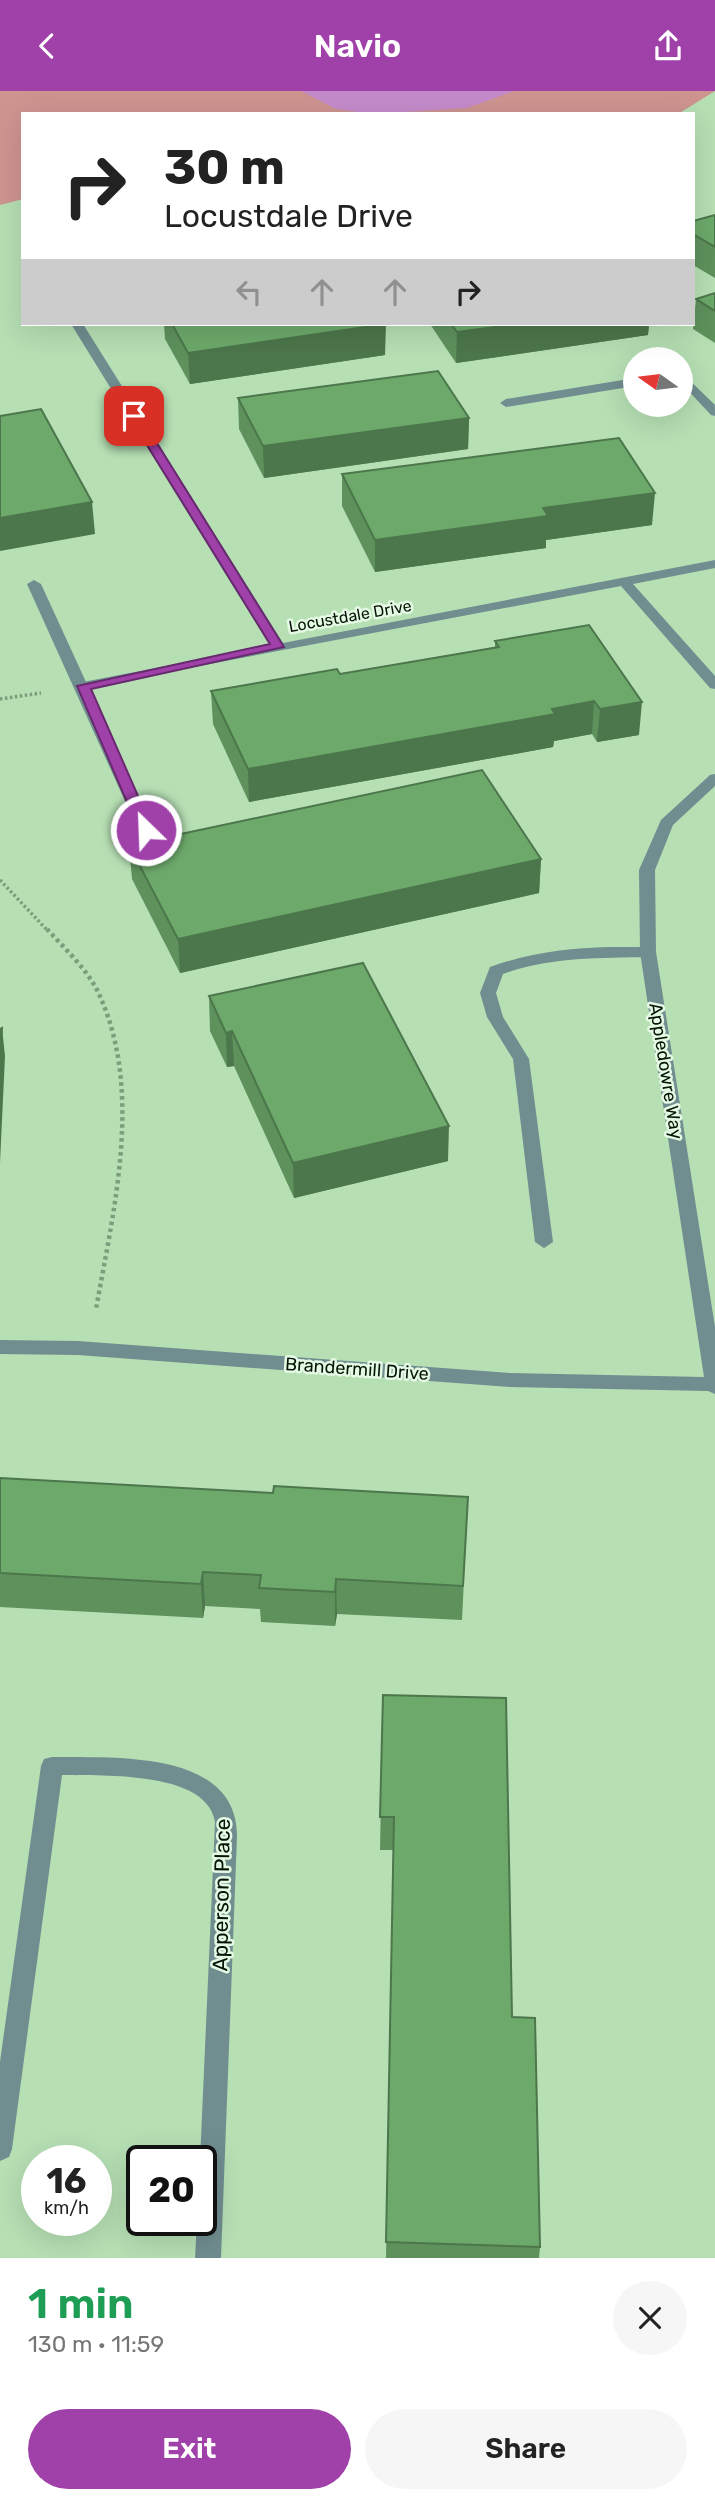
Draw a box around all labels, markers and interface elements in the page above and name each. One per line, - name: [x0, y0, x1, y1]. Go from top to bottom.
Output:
- icon: back: [28, 27, 66, 65]
- text: Navio: [314, 27, 401, 65]
- icon: share: [649, 27, 687, 65]
- text: 30 m: [164, 138, 285, 196]
- icon: right: [49, 140, 140, 231]
- text: Locustdale Drive: [164, 197, 413, 235]
- icon: left: [230, 273, 268, 311]
- icon: ahead: [303, 273, 341, 311]
- icon: ahead: [376, 273, 414, 311]
- icon: right: [449, 273, 487, 311]
- north arrow: [623, 347, 693, 417]
- map controls: [623, 347, 693, 417]
- pin: [104, 386, 164, 446]
- icon: arrive: [115, 397, 153, 435]
- street label: Locustdale Drive: [287, 596, 413, 636]
- position arrow: [109, 793, 183, 867]
- street label: Appledowre Way: [644, 1001, 688, 1141]
- street label: Brandermill Drive: [284, 1353, 430, 1385]
- street label: Apperson Place: [207, 1818, 235, 1972]
- speed limit sign: 20: [126, 2145, 217, 2236]
- text: 16: [46, 2160, 87, 2202]
- text: km/h: [44, 2197, 89, 2219]
- text: 1 min: [28, 2279, 134, 2329]
- button: close: [613, 2281, 687, 2355]
- text: 130 m · 11:59: [28, 2330, 164, 2358]
- button: Exit: [28, 2409, 351, 2489]
- button: Share: [365, 2409, 687, 2489]

